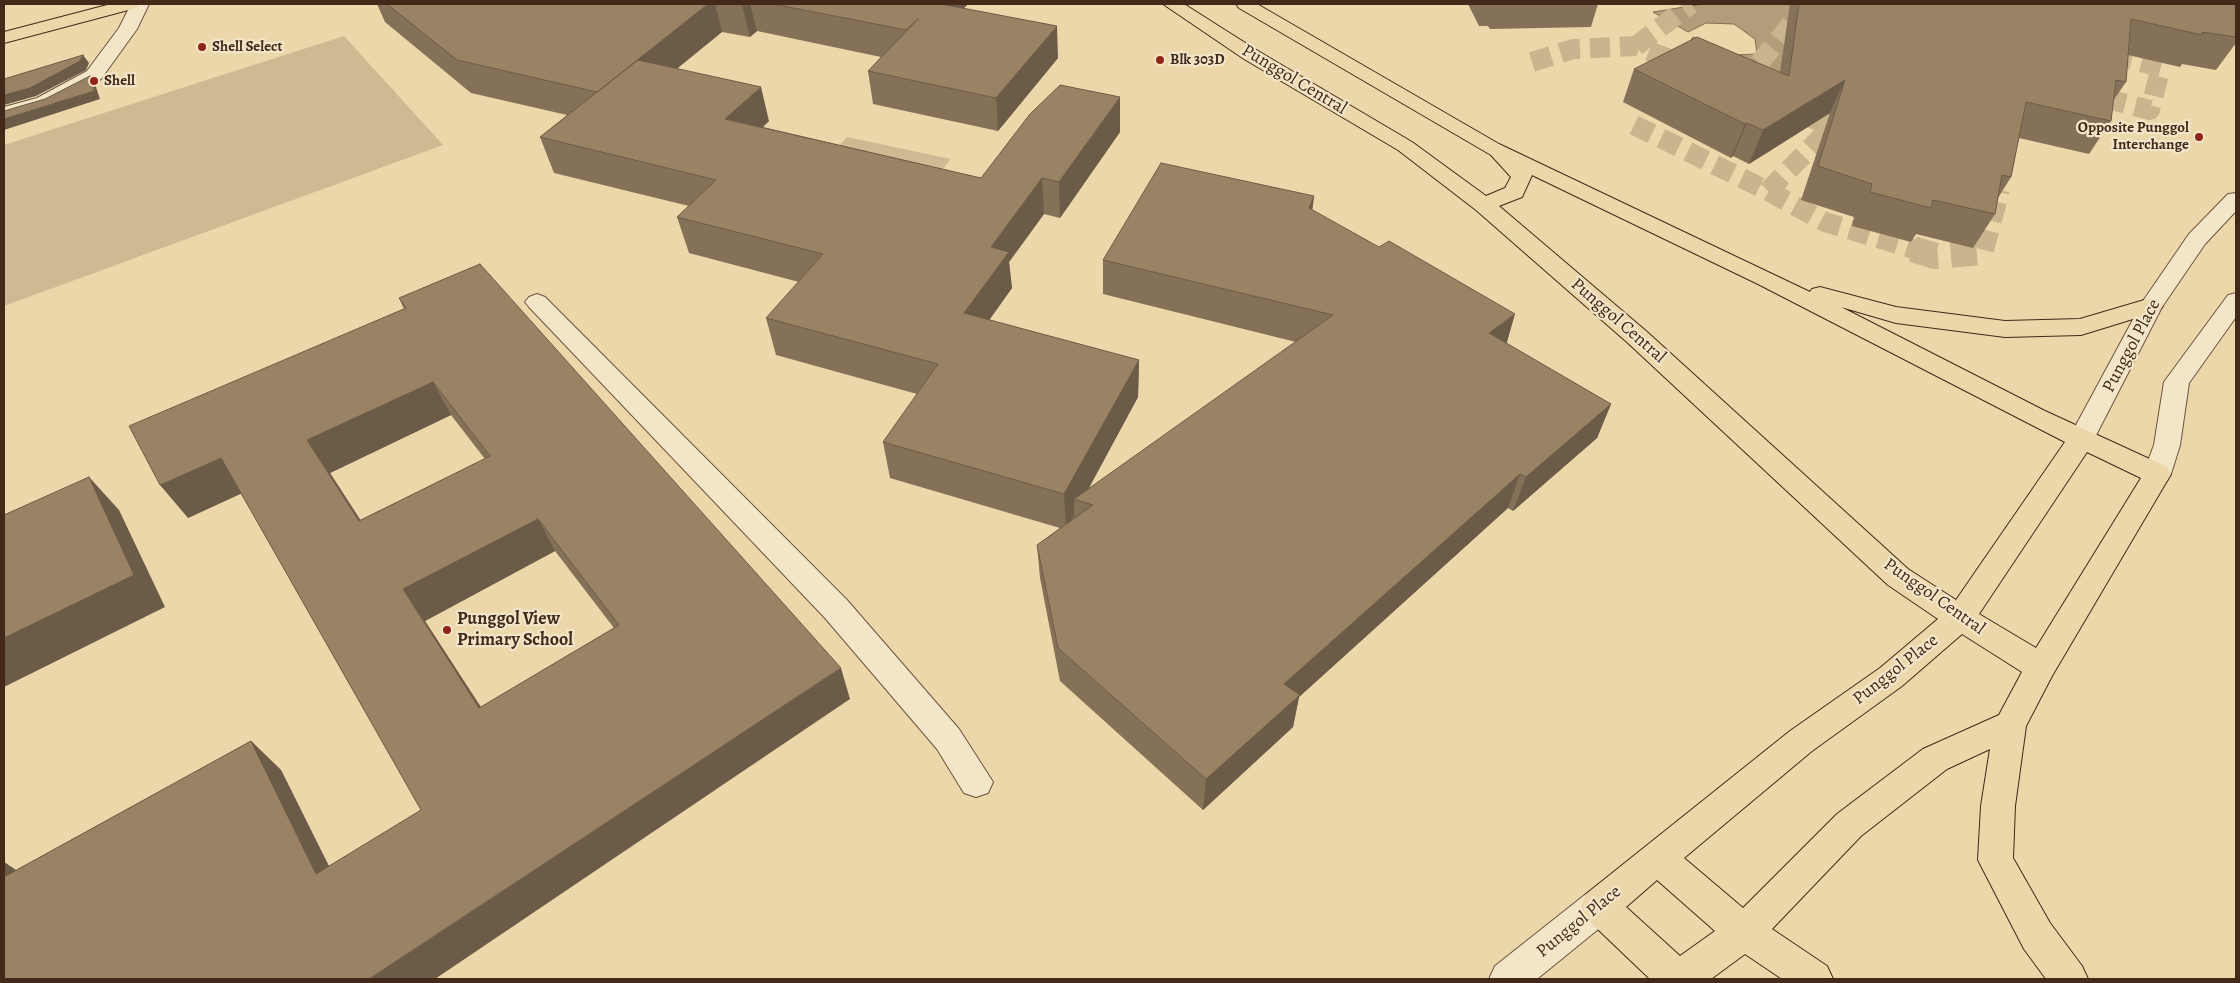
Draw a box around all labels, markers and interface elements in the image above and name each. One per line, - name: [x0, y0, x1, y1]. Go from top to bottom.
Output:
- place label: Shell Select: [212, 38, 283, 56]
- street label: Punggol Central: [1238, 40, 1350, 120]
- marker: Shell Select: [196, 41, 208, 53]
- place label: Blk 303D: [1170, 51, 1225, 69]
- marker: Blk 303D: [1154, 54, 1166, 66]
- place label: Shell: [104, 72, 135, 90]
- marker: Shell: [88, 75, 100, 87]
- place label: Opposite Punggol Interchange: [2078, 119, 2189, 154]
- marker: Opposite Punggol Interchange: [2193, 131, 2205, 143]
- street label: Punggol Central: [1566, 274, 1670, 368]
- street label: Punggol Place: [2098, 296, 2166, 396]
- street label: Punggol Central: [1879, 554, 1989, 640]
- place label: Punggol View Primary School: [457, 609, 573, 652]
- marker: Punggol View Primary School: [441, 624, 453, 636]
- street label: Punggol Place: [1849, 630, 1943, 710]
- street label: Punggol Place: [1532, 881, 1626, 963]

